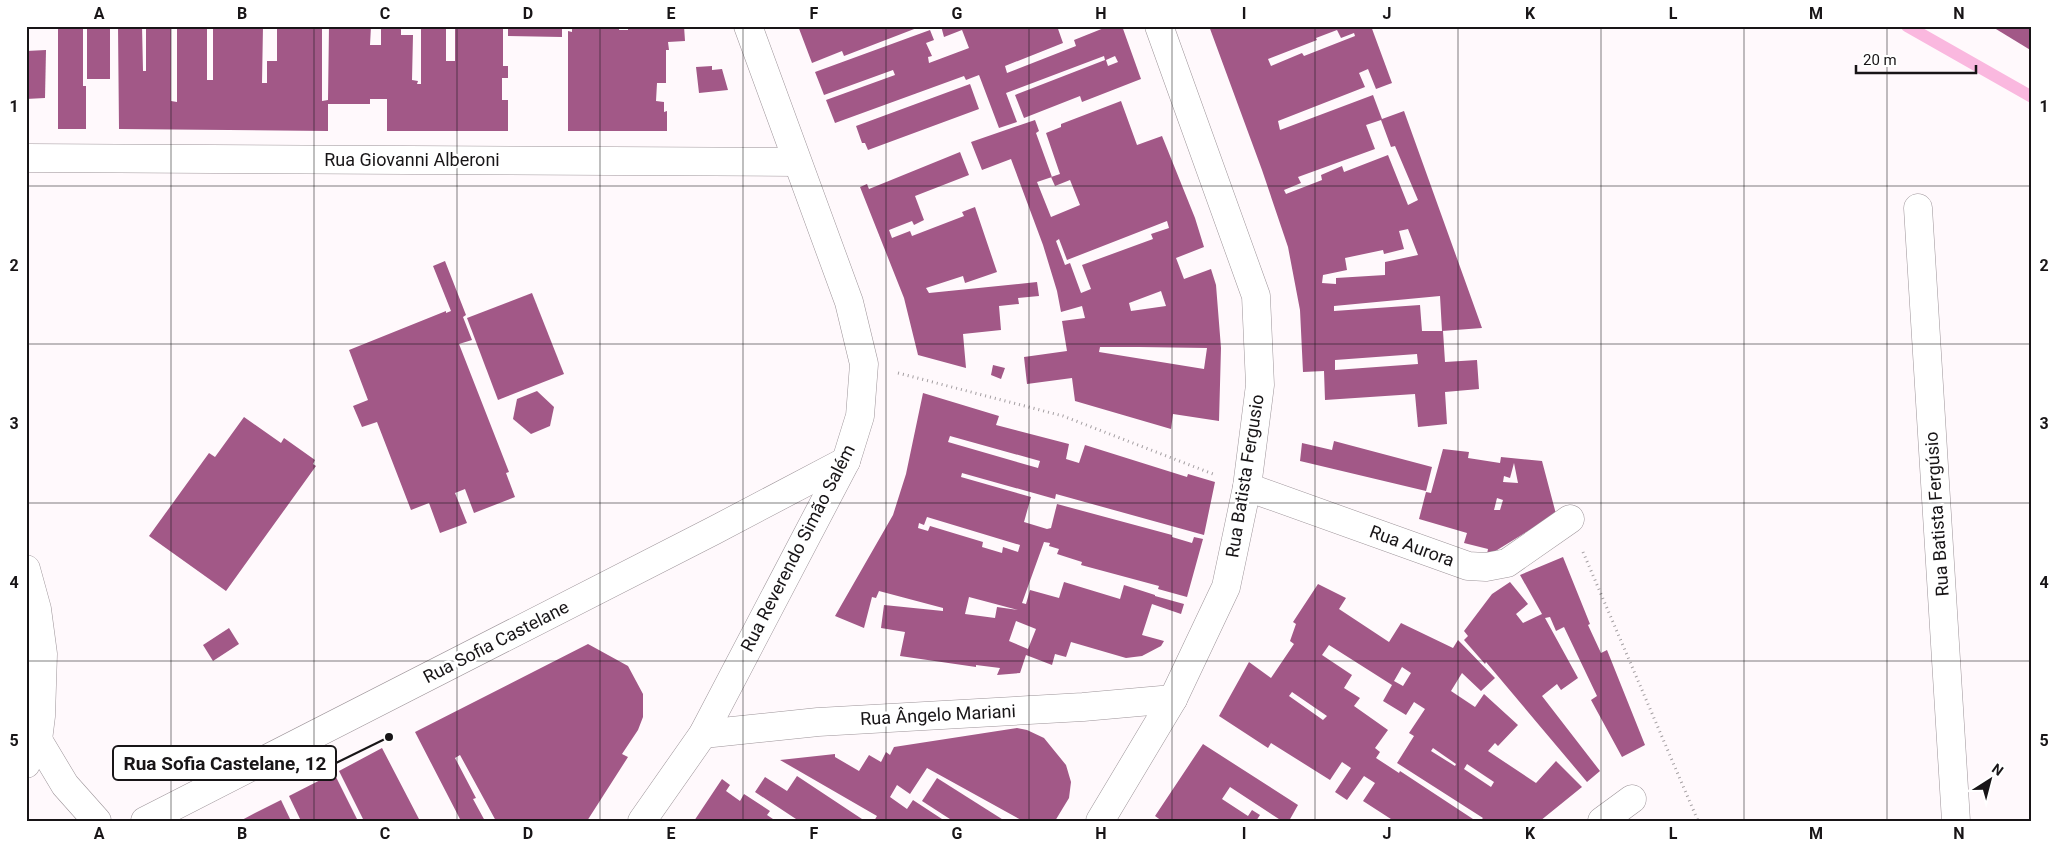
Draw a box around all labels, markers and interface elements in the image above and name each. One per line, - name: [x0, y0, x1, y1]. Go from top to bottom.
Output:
- text: A: [94, 4, 105, 23]
- text: B: [237, 4, 247, 23]
- text: C: [380, 4, 390, 23]
- text: D: [523, 4, 533, 23]
- text: E: [667, 4, 676, 23]
- text: F: [810, 4, 819, 23]
- text: G: [952, 4, 963, 23]
- text: H: [1095, 4, 1107, 23]
- text: I: [1242, 4, 1246, 23]
- text: J: [1383, 4, 1391, 23]
- text: K: [1525, 4, 1536, 23]
- text: L: [1669, 4, 1678, 23]
- text: M: [1809, 4, 1823, 23]
- text: N: [1953, 4, 1965, 23]
- scale bar: [1856, 42, 1976, 74]
- text: 20 m: [1863, 51, 1897, 69]
- text: 1: [9, 97, 19, 116]
- text: 1: [2039, 97, 2049, 116]
- street label: Rua Giovanni Alberoni: [324, 149, 500, 170]
- text: 2: [9, 256, 19, 275]
- text: 2: [2039, 256, 2049, 275]
- street label: Rua Batista Fergusio: [1221, 393, 1268, 559]
- text: 3: [9, 414, 19, 433]
- text: 3: [2039, 414, 2049, 433]
- street label: Rua Batista Fergúsio: [1920, 431, 1953, 597]
- street label: Rua Reverendo Simão Salém: [736, 441, 859, 655]
- street label: Rua Aurora: [1367, 521, 1457, 571]
- text: 4: [9, 573, 19, 592]
- text: 4: [2039, 573, 2049, 592]
- street label: Rua Sofia Castelane: [420, 596, 572, 687]
- street label: Rua Ângelo Mariani: [860, 700, 1016, 729]
- text: 5: [9, 731, 19, 750]
- text: 5: [2039, 731, 2049, 750]
- callout: Rua Sofia Castelane, 12: [113, 746, 336, 780]
- text: Rua Sofia Castelane, 12: [124, 752, 327, 775]
- north arrow: [1966, 754, 2016, 804]
- text: N: [1989, 760, 2006, 779]
- text: A: [94, 824, 105, 843]
- text: B: [237, 824, 247, 843]
- text: C: [380, 824, 390, 843]
- text: D: [523, 824, 533, 843]
- text: E: [667, 824, 676, 843]
- text: F: [810, 824, 819, 843]
- text: G: [952, 824, 963, 843]
- text: H: [1095, 824, 1107, 843]
- text: I: [1242, 824, 1246, 843]
- text: J: [1383, 824, 1391, 843]
- text: K: [1525, 824, 1536, 843]
- text: L: [1669, 824, 1678, 843]
- text: M: [1809, 824, 1823, 843]
- text: N: [1953, 824, 1965, 843]

